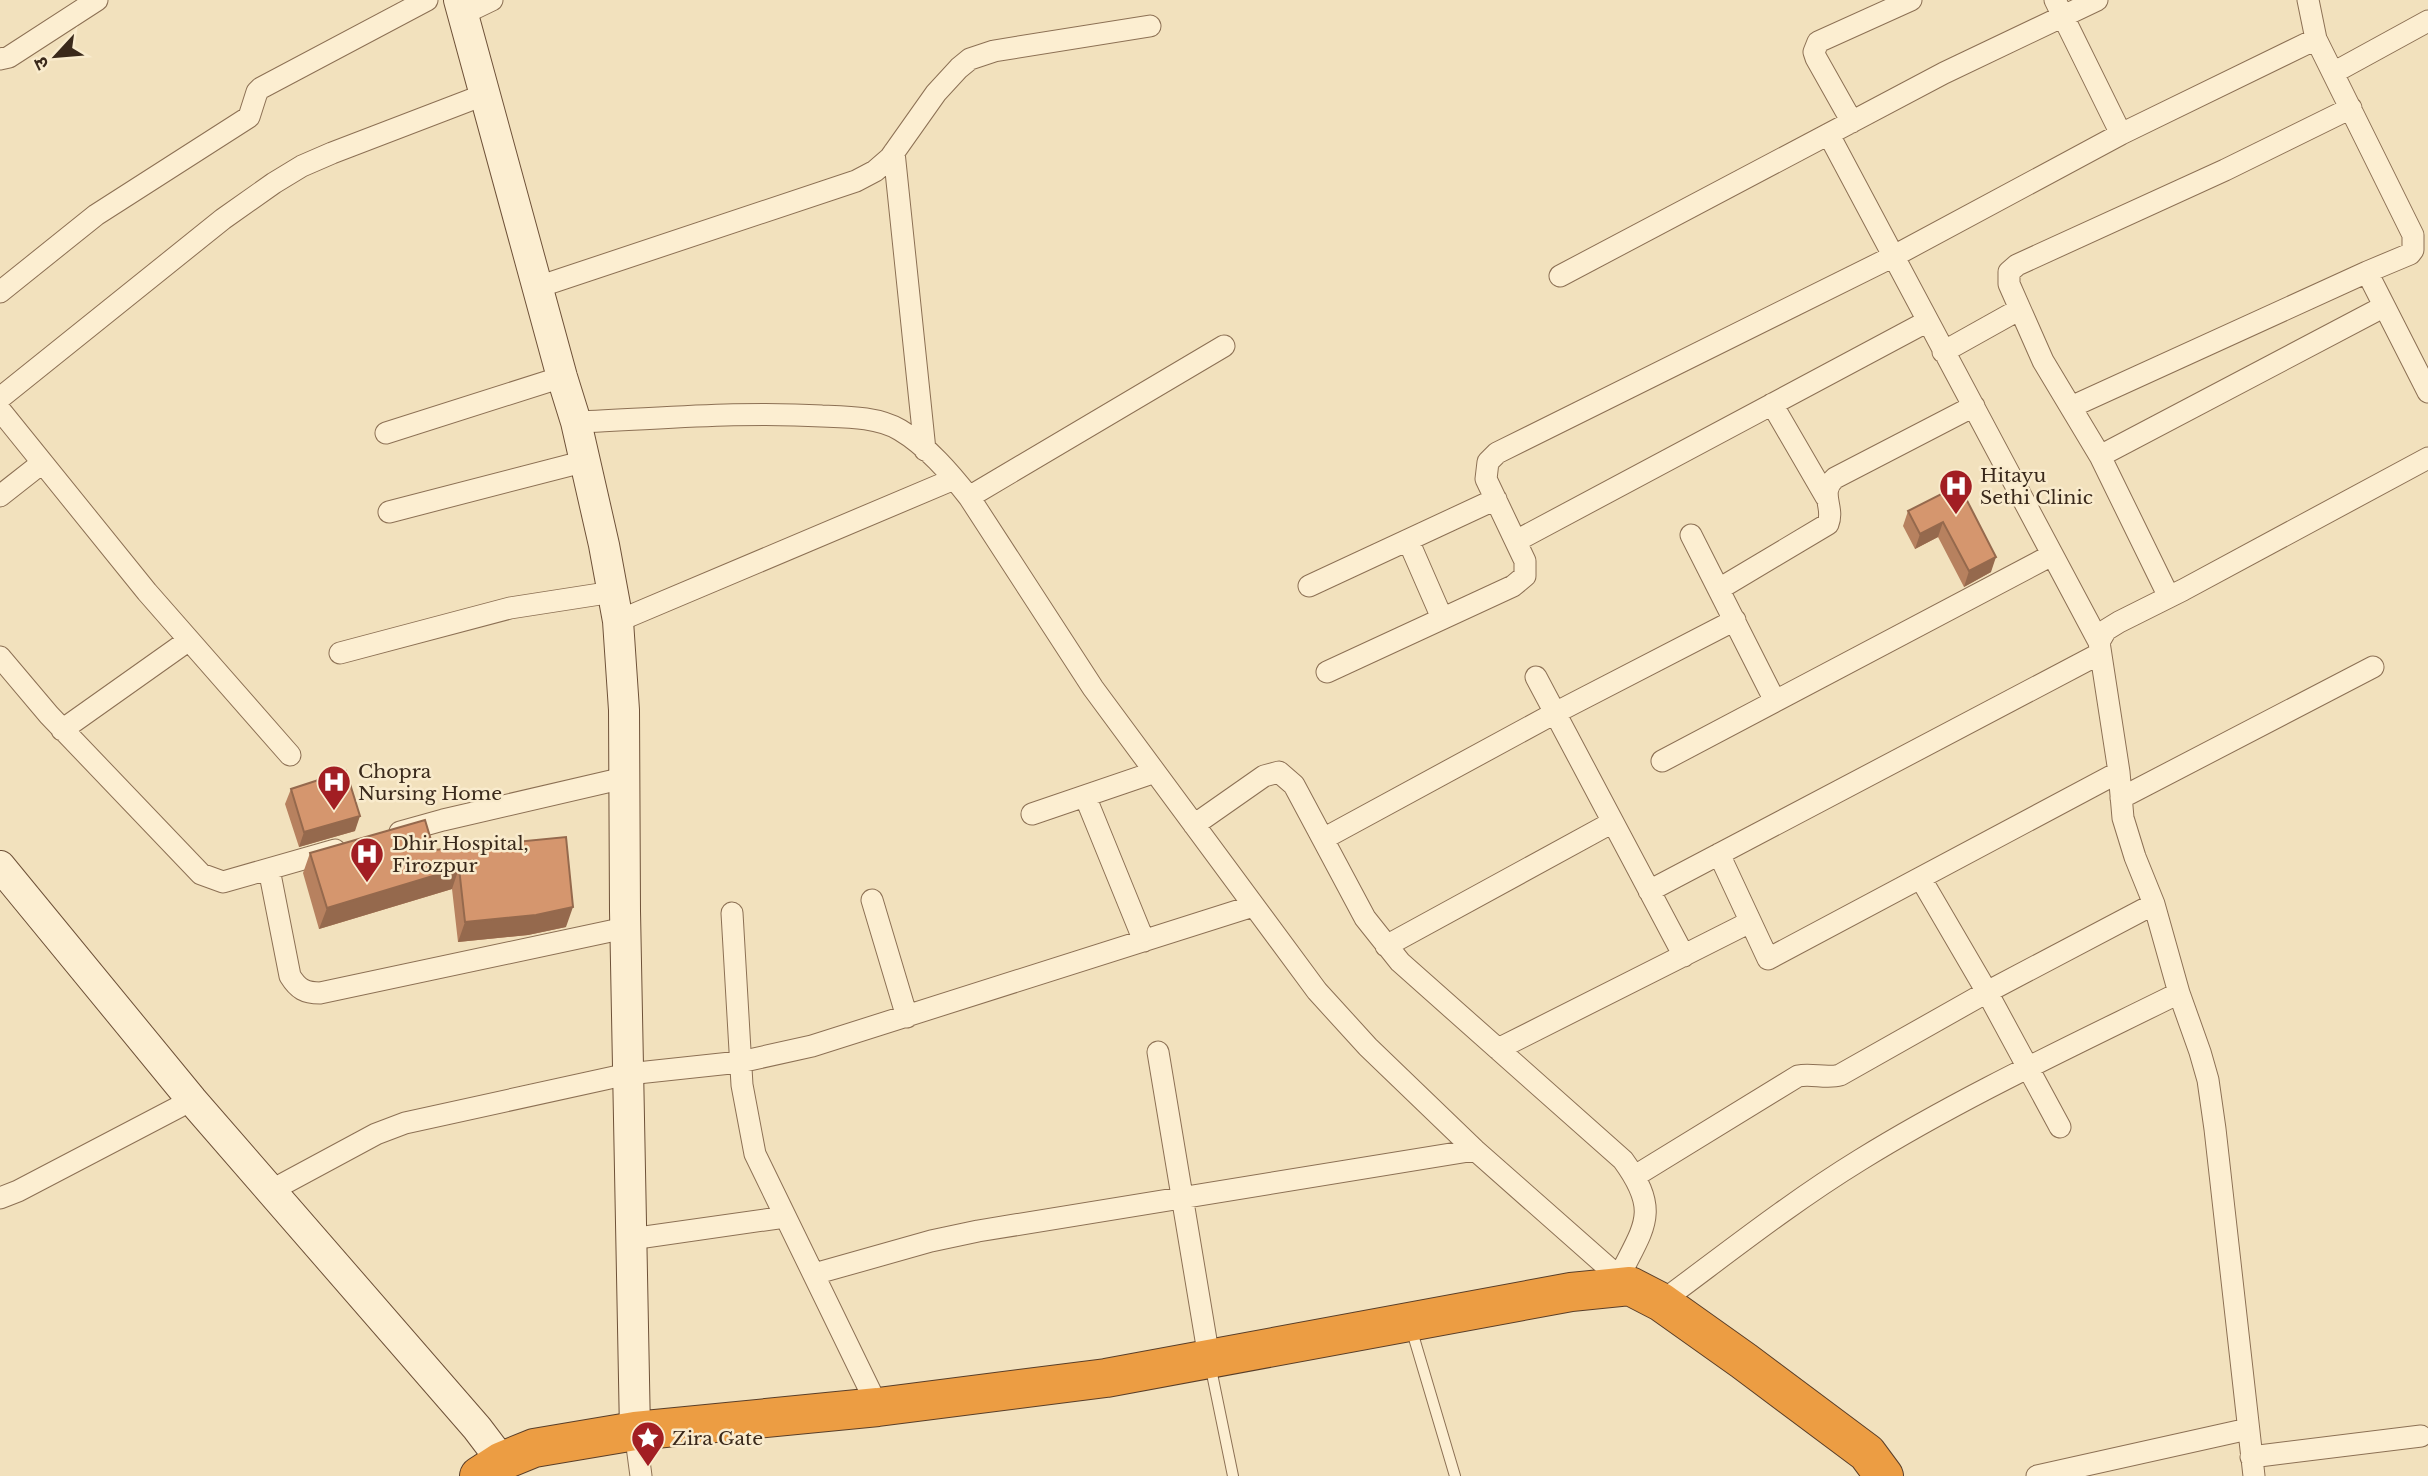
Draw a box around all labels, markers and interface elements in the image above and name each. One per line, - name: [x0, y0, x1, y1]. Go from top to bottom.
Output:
- north arrow: [21, 21, 91, 91]
- text: उ: [28, 52, 54, 73]
- place label: Hitayu Sethi Clinic: [1980, 464, 2093, 509]
- hospital icon: Hitayu Sethi Clinic: [1937, 467, 1975, 516]
- place label: Chopra Nursing Home: [358, 760, 502, 805]
- hospital icon: Chopra Nursing Home: [315, 763, 353, 812]
- place label: Dhir Hospital, Firozpur: [392, 832, 529, 877]
- hospital icon: Dhir Hospital, Firozpur: [348, 835, 386, 884]
- place icon: Zira Gate: [629, 1419, 667, 1468]
- place label: Zira Gate: [672, 1427, 763, 1450]

